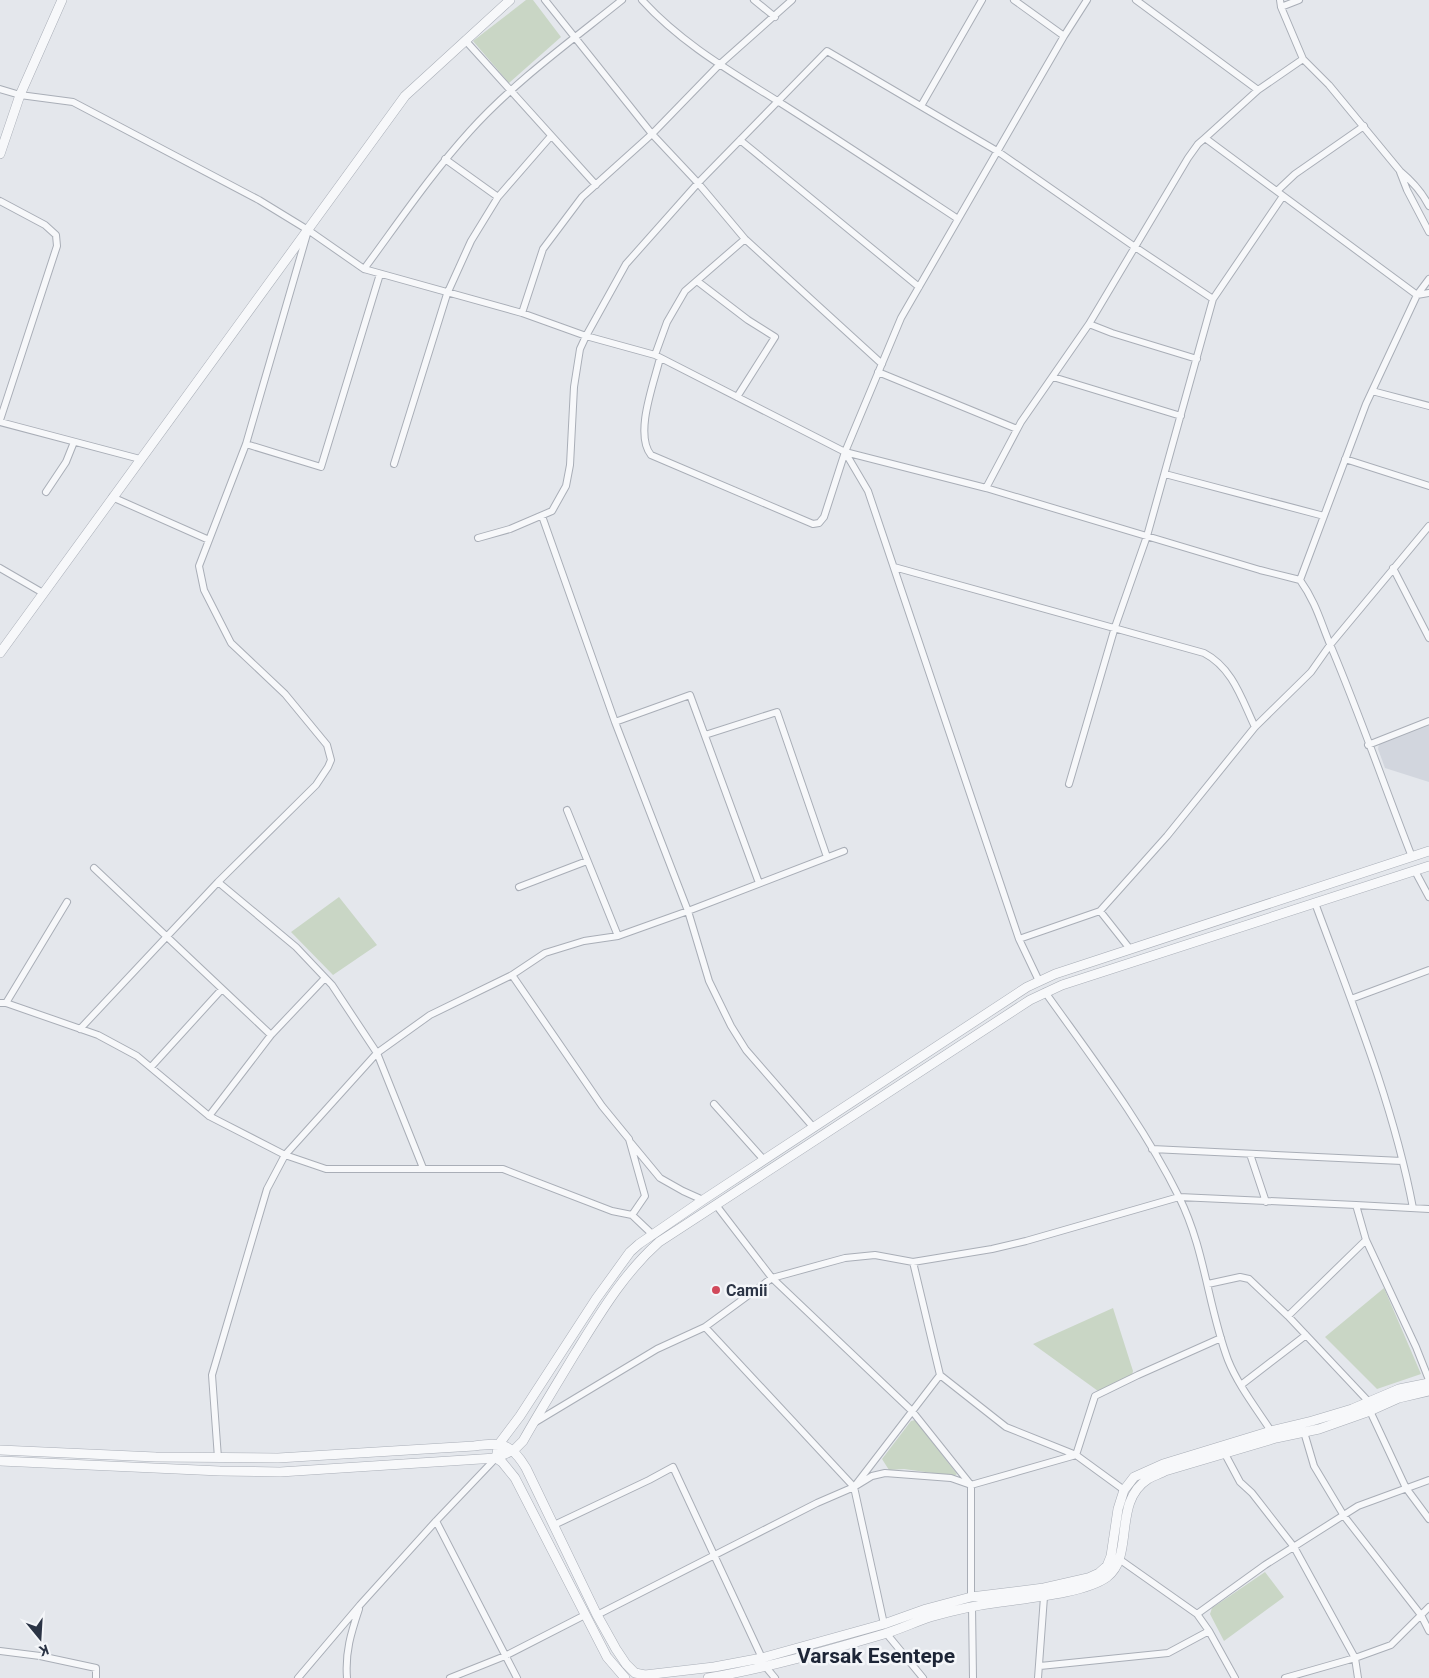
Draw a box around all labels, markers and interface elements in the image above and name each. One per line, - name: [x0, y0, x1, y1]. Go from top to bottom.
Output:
- place label: Camii: [726, 1281, 767, 1300]
- marker: Camii: [710, 1284, 722, 1296]
- north arrow: [15, 1613, 65, 1663]
- text: K: [37, 1641, 51, 1659]
- district label: Varsak Esentepe: [797, 1644, 955, 1668]

